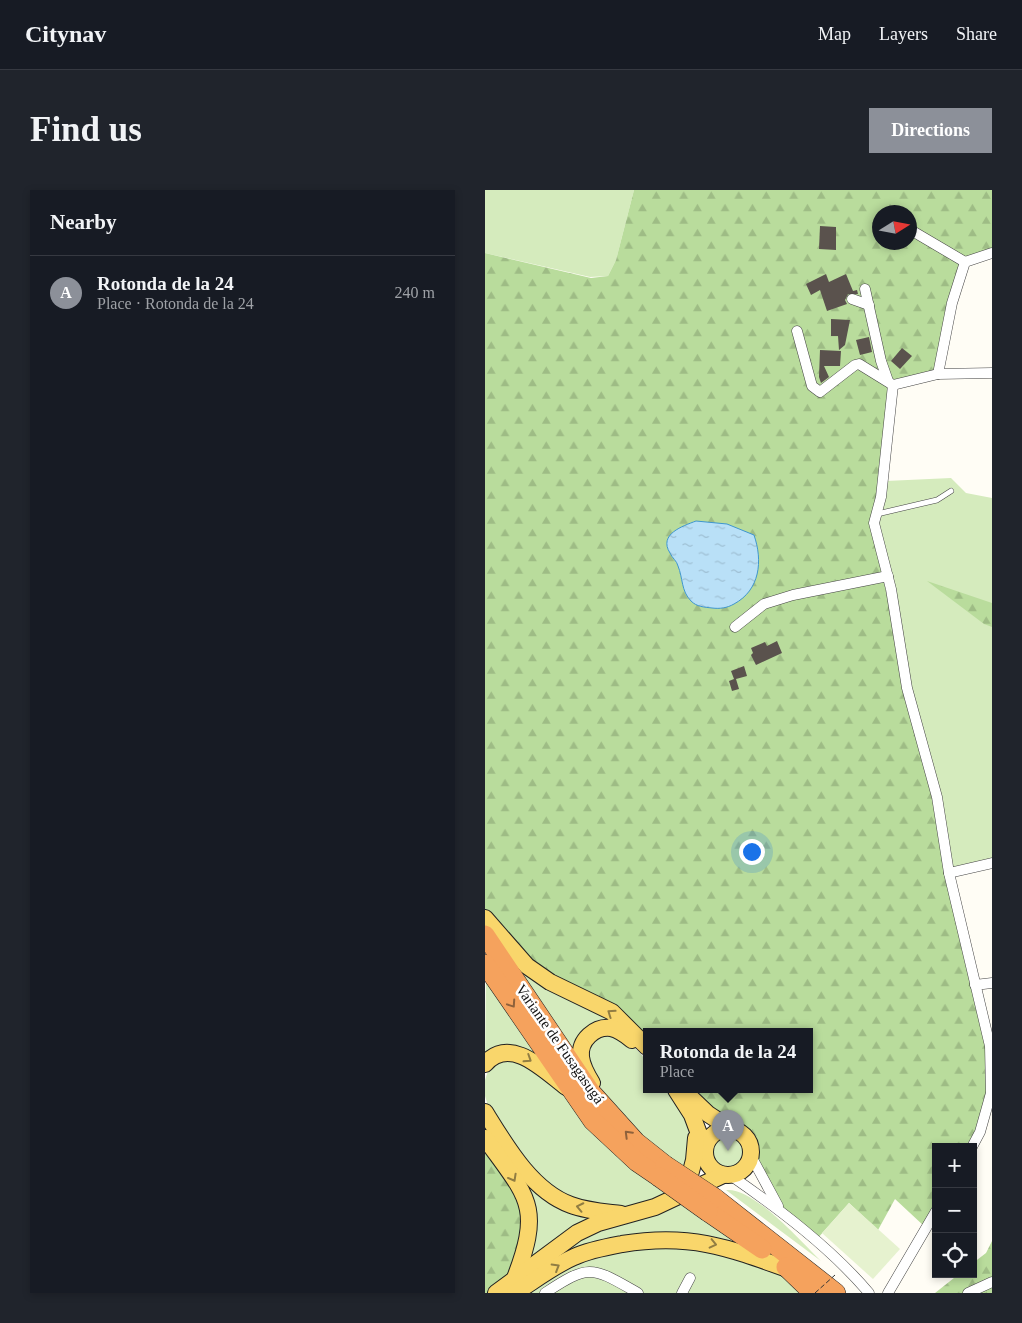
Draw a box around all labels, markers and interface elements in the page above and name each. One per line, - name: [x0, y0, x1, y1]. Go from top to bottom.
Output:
- text: Citynav: [25, 21, 106, 47]
- text: Map: [818, 24, 851, 44]
- text: Layers: [879, 24, 928, 44]
- text: Share: [956, 24, 997, 44]
- button: Directions: [869, 108, 992, 153]
- text: Find us: [30, 110, 142, 149]
- north arrow: [872, 205, 917, 250]
- text: Nearby: [50, 210, 117, 234]
- text: Rotonda de la 24: [97, 273, 234, 294]
- text: A: [60, 284, 72, 301]
- text: 240 m: [395, 284, 435, 301]
- text: Place · Rotonda de la 24: [97, 295, 254, 312]
- your location: [739, 839, 765, 865]
- street label: Variante de Fusagasugá: [513, 981, 607, 1107]
- one-way arrow: [506, 999, 515, 1008]
- one-way arrow: [608, 1010, 617, 1019]
- popup: [643, 1028, 813, 1093]
- text: Rotonda de la 24: [660, 1041, 796, 1062]
- one-way arrow: [523, 1053, 532, 1063]
- text: Place: [660, 1063, 694, 1080]
- pin: A: [712, 1110, 744, 1151]
- one-way arrow: [625, 1131, 634, 1140]
- map controls: [932, 1143, 977, 1278]
- button: +: [932, 1143, 977, 1188]
- one-way arrow: [507, 1173, 517, 1182]
- button: −: [932, 1188, 977, 1233]
- one-way arrow: [576, 1202, 585, 1213]
- button: locate: [932, 1233, 977, 1278]
- one-way arrow: [709, 1238, 718, 1249]
- one-way arrow: [550, 1263, 559, 1273]

